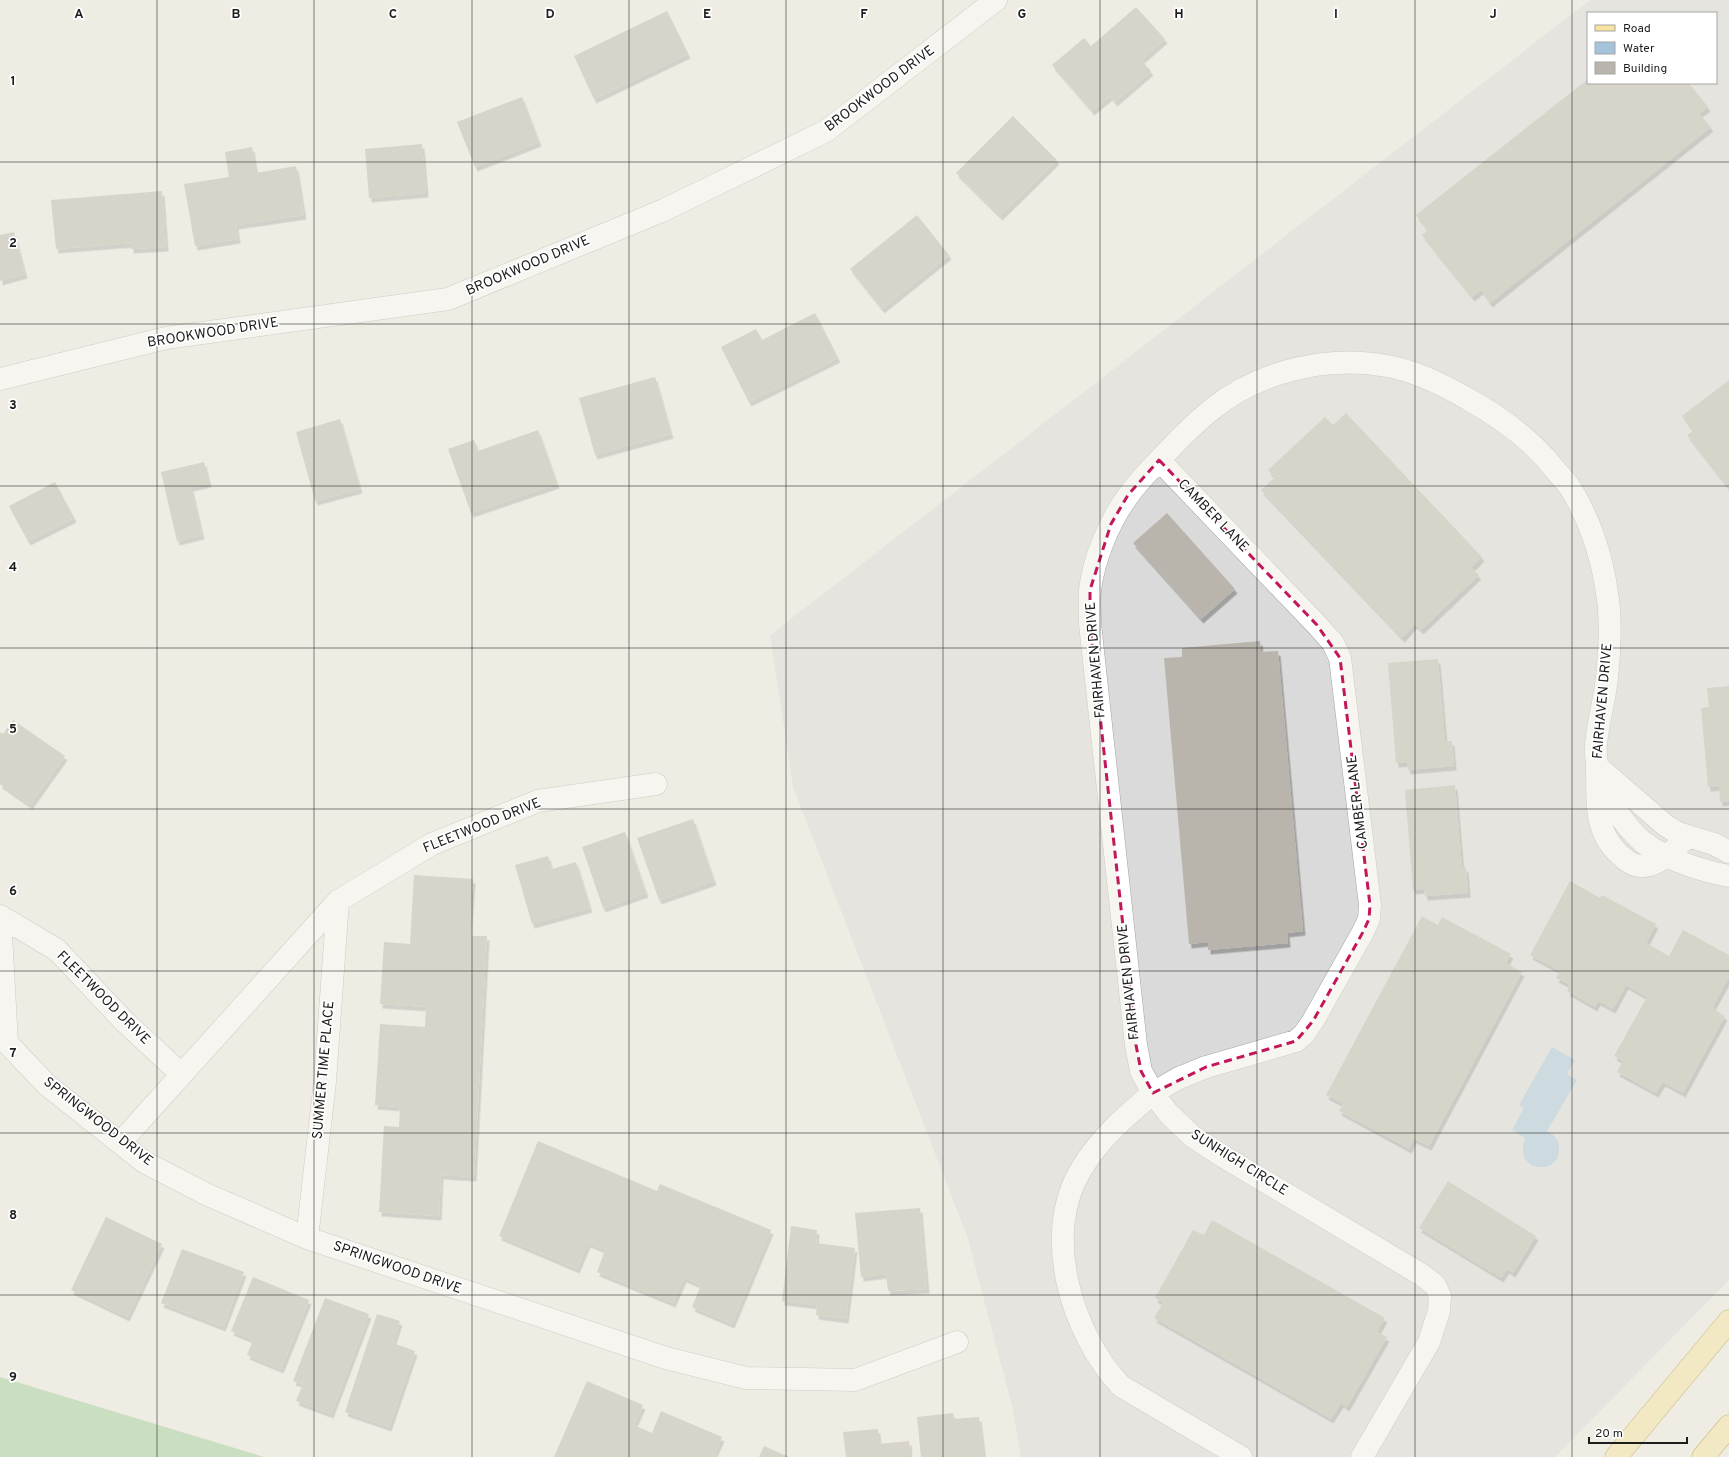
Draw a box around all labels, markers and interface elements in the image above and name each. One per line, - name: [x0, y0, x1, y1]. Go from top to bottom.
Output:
- text: A: [74, 7, 84, 23]
- text: B: [232, 7, 241, 23]
- text: C: [389, 7, 397, 23]
- text: D: [545, 7, 555, 23]
- text: E: [703, 7, 711, 23]
- text: F: [860, 7, 868, 23]
- text: G: [1018, 7, 1027, 23]
- text: H: [1174, 7, 1184, 23]
- text: I: [1334, 7, 1338, 23]
- text: J: [1489, 7, 1497, 23]
- legend: [1587, 12, 1717, 84]
- text: Road: [1623, 21, 1651, 37]
- text: Water: [1623, 41, 1655, 57]
- street label: BROOKWOOD DRIVE: [822, 42, 938, 136]
- text: Building: [1623, 61, 1667, 77]
- text: 1: [10, 74, 16, 90]
- street label: BROOKWOOD DRIVE: [464, 232, 592, 300]
- text: 2: [9, 236, 17, 252]
- street label: BROOKWOOD DRIVE: [146, 314, 280, 352]
- text: 3: [9, 398, 17, 414]
- street label: CAMBER LANE: [1174, 476, 1252, 556]
- text: 4: [9, 560, 17, 576]
- street label: FAIRHAVEN DRIVE: [1082, 601, 1110, 719]
- street label: FAIRHAVEN DRIVE: [1589, 642, 1617, 760]
- text: 5: [9, 722, 17, 738]
- street label: CAMBER LANE: [1344, 754, 1372, 850]
- street label: FLEETWOOD DRIVE: [421, 795, 543, 857]
- text: 6: [9, 884, 17, 900]
- street label: FAIRHAVEN DRIVE: [1114, 923, 1144, 1041]
- street label: FLEETWOOD DRIVE: [53, 948, 153, 1048]
- street label: SUMMER TIME PLACE: [309, 1000, 339, 1140]
- text: 7: [10, 1046, 17, 1062]
- street label: SPRINGWOOD DRIVE: [40, 1074, 156, 1170]
- street label: SUNHIGH CIRCLE: [1187, 1126, 1291, 1200]
- text: 8: [9, 1208, 17, 1224]
- street label: SPRINGWOOD DRIVE: [330, 1238, 464, 1298]
- text: 9: [9, 1370, 17, 1386]
- scale bar: [1589, 1419, 1687, 1445]
- text: 20 m: [1595, 1426, 1623, 1442]

